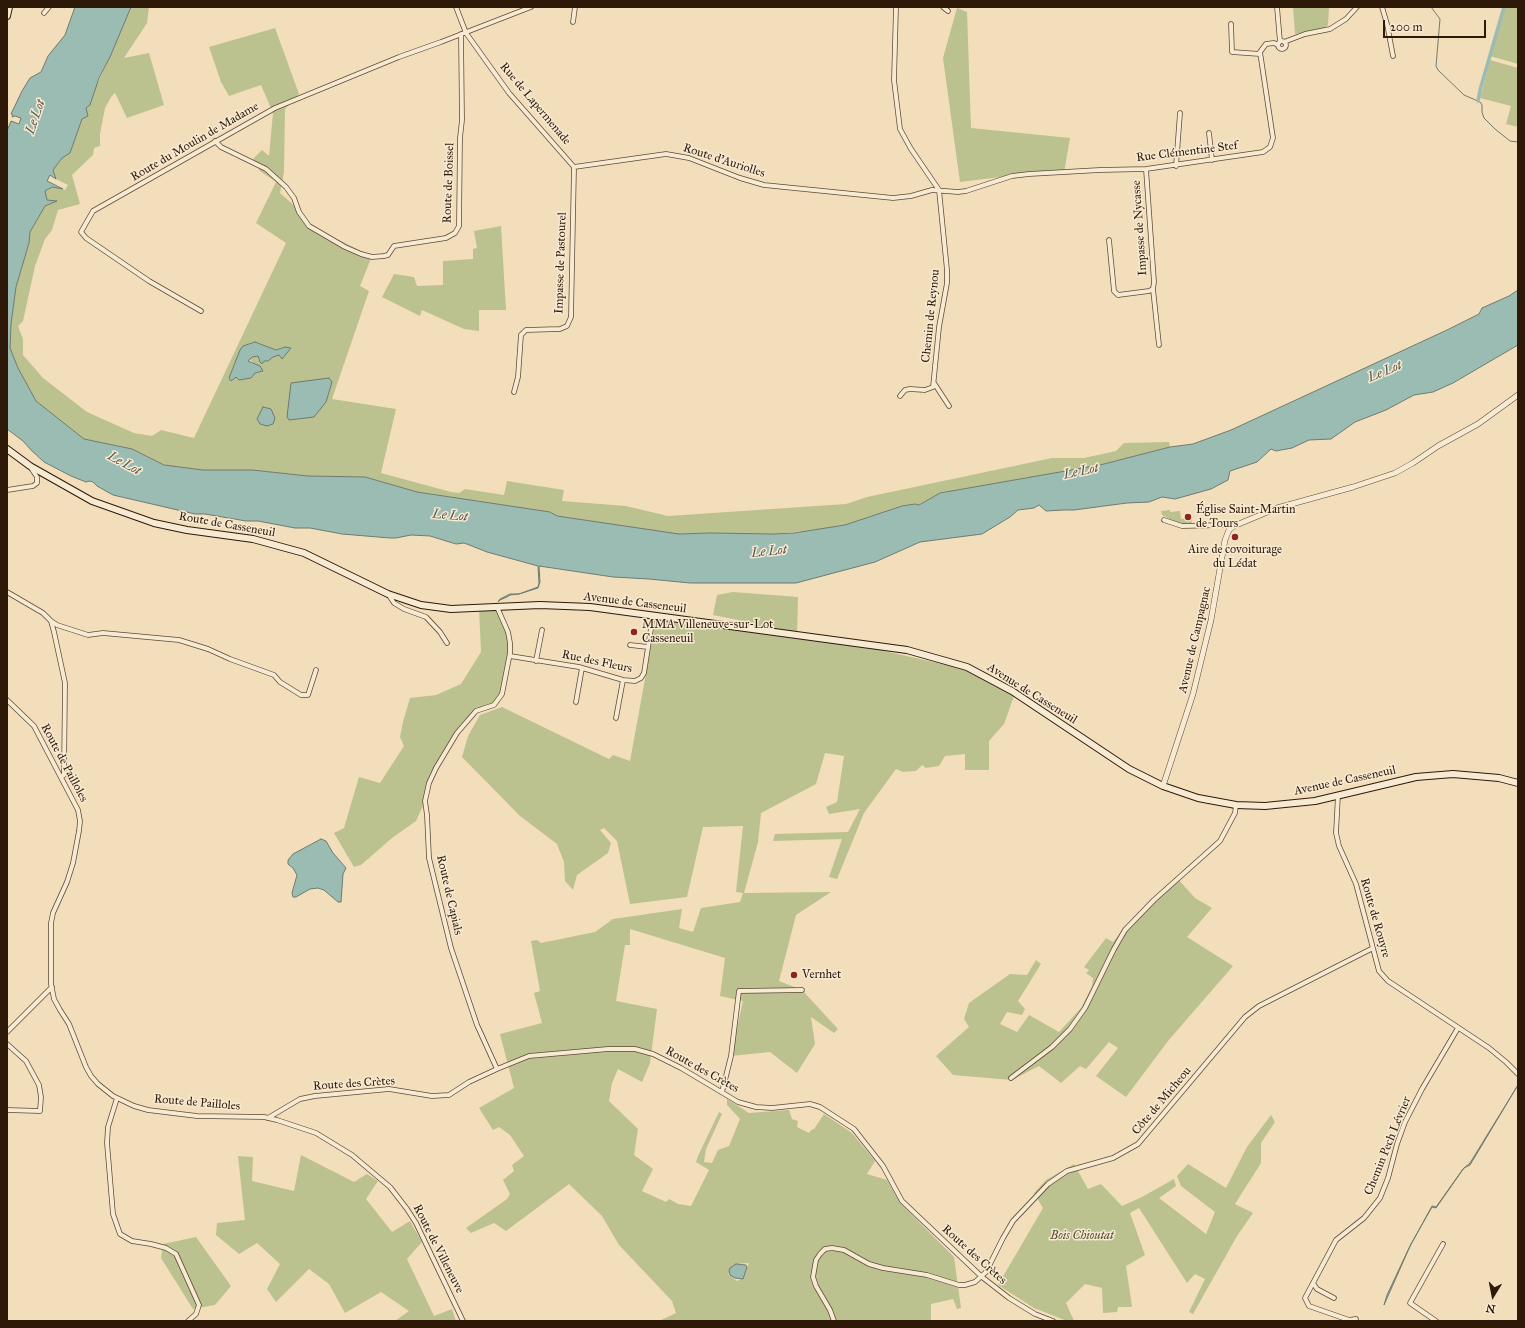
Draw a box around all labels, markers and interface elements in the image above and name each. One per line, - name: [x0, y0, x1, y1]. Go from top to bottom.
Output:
- scale bar: [1385, 12, 1488, 38]
- text: 200 m: [1390, 20, 1423, 34]
- street label: Rue de Lapermenade: [496, 60, 574, 148]
- water label: Le Lot: [23, 98, 49, 136]
- street label: Route du Moulin de Madame: [129, 99, 261, 185]
- street label: Rue Clémentine Stef: [1136, 139, 1238, 165]
- street label: Route d'Auriolles: [681, 141, 767, 181]
- street label: Route de Boissel: [440, 142, 458, 224]
- street label: Impasse de Nycasse: [1129, 180, 1151, 276]
- street label: Impasse de Pastourel: [552, 212, 570, 314]
- street label: Chemin de Reynou: [919, 269, 943, 363]
- water label: Le Lot: [1366, 358, 1404, 386]
- water label: Le Lot: [105, 449, 143, 479]
- water label: Le Lot: [1062, 461, 1100, 483]
- place label: Église Saint-Martin de Tours: [1196, 503, 1296, 531]
- water label: Le Lot: [432, 507, 468, 525]
- street label: Route de Casseneuil: [178, 509, 276, 541]
- marker: Église Saint-Martin de Tours: [1183, 512, 1193, 522]
- marker: Aire de covoiturage du Lédat: [1230, 532, 1240, 542]
- water label: Le Lot: [751, 542, 787, 562]
- place label: Aire de covoiturage du Lédat: [1188, 543, 1282, 571]
- street label: Avenue de Campagnac: [1176, 585, 1214, 695]
- street label: Avenue de Casseneuil: [583, 590, 687, 616]
- place label: MMA Villeneuve-sur-Lot Casseneuil: [642, 618, 773, 646]
- marker: MMA Villeneuve-sur-Lot Casseneuil: [629, 627, 639, 637]
- street label: Rue des Fleurs: [560, 648, 634, 676]
- street label: Avenue de Casseneuil: [984, 660, 1080, 728]
- street label: Route de Pailloles: [37, 721, 91, 805]
- street label: Avenue de Casseneuil: [1293, 763, 1397, 799]
- street label: Route de Capials: [433, 854, 465, 936]
- street label: Route de Rouyre: [1357, 877, 1393, 959]
- place label: Vernhet: [802, 968, 841, 982]
- marker: Vernhet: [789, 970, 799, 980]
- street label: Route des Crètes: [663, 1044, 741, 1096]
- street label: Côte de Micheou: [1129, 1064, 1195, 1138]
- street label: Route des Crètes: [313, 1074, 395, 1094]
- street label: Route de Pailloles: [153, 1092, 241, 1114]
- street label: Chemin Pech Lévrier: [1362, 1095, 1414, 1197]
- street label: Route de Villeneuve: [409, 1202, 467, 1296]
- street label: Route des Crètes: [939, 1222, 1009, 1288]
- park label: Bois Chioutat: [1050, 1229, 1114, 1243]
- north arrow: [1473, 1276, 1513, 1316]
- text: N: [1485, 1301, 1497, 1316]

